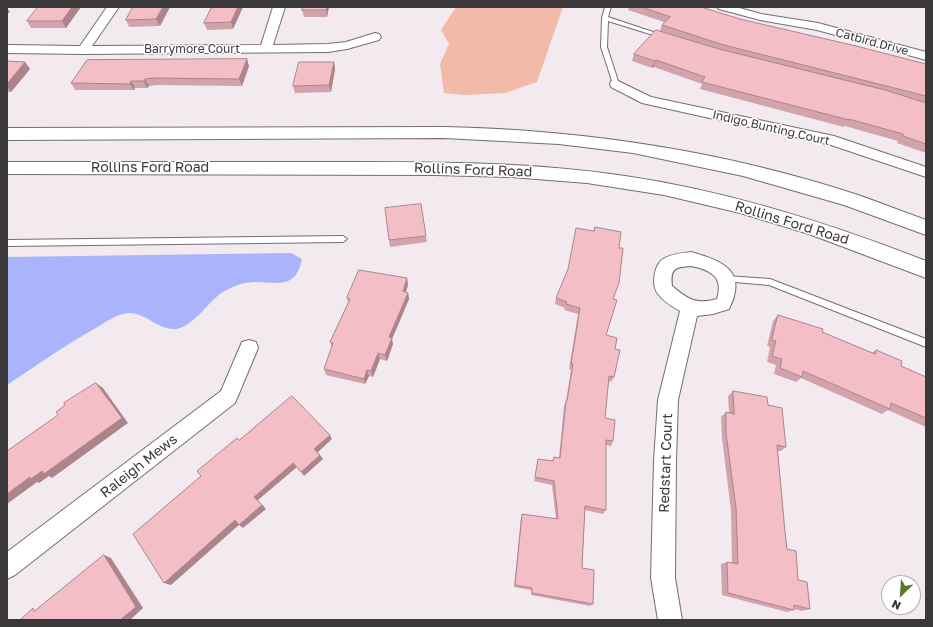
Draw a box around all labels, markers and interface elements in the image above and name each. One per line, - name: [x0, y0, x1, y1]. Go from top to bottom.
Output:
- street label: Catbird Drive: [834, 25, 910, 59]
- street label: Barrymore Court: [144, 42, 240, 56]
- street label: Indigo Bunting Court: [711, 107, 831, 149]
- street label: Rollins Ford Road: [91, 160, 209, 176]
- street label: Rollins Ford Road: [414, 160, 532, 180]
- street label: Rollins Ford Road: [733, 198, 851, 248]
- street label: Redstart Court: [656, 413, 676, 513]
- street label: Raleigh Mews: [97, 431, 181, 501]
- north arrow: [881, 575, 921, 615]
- text: N: [890, 598, 903, 613]

